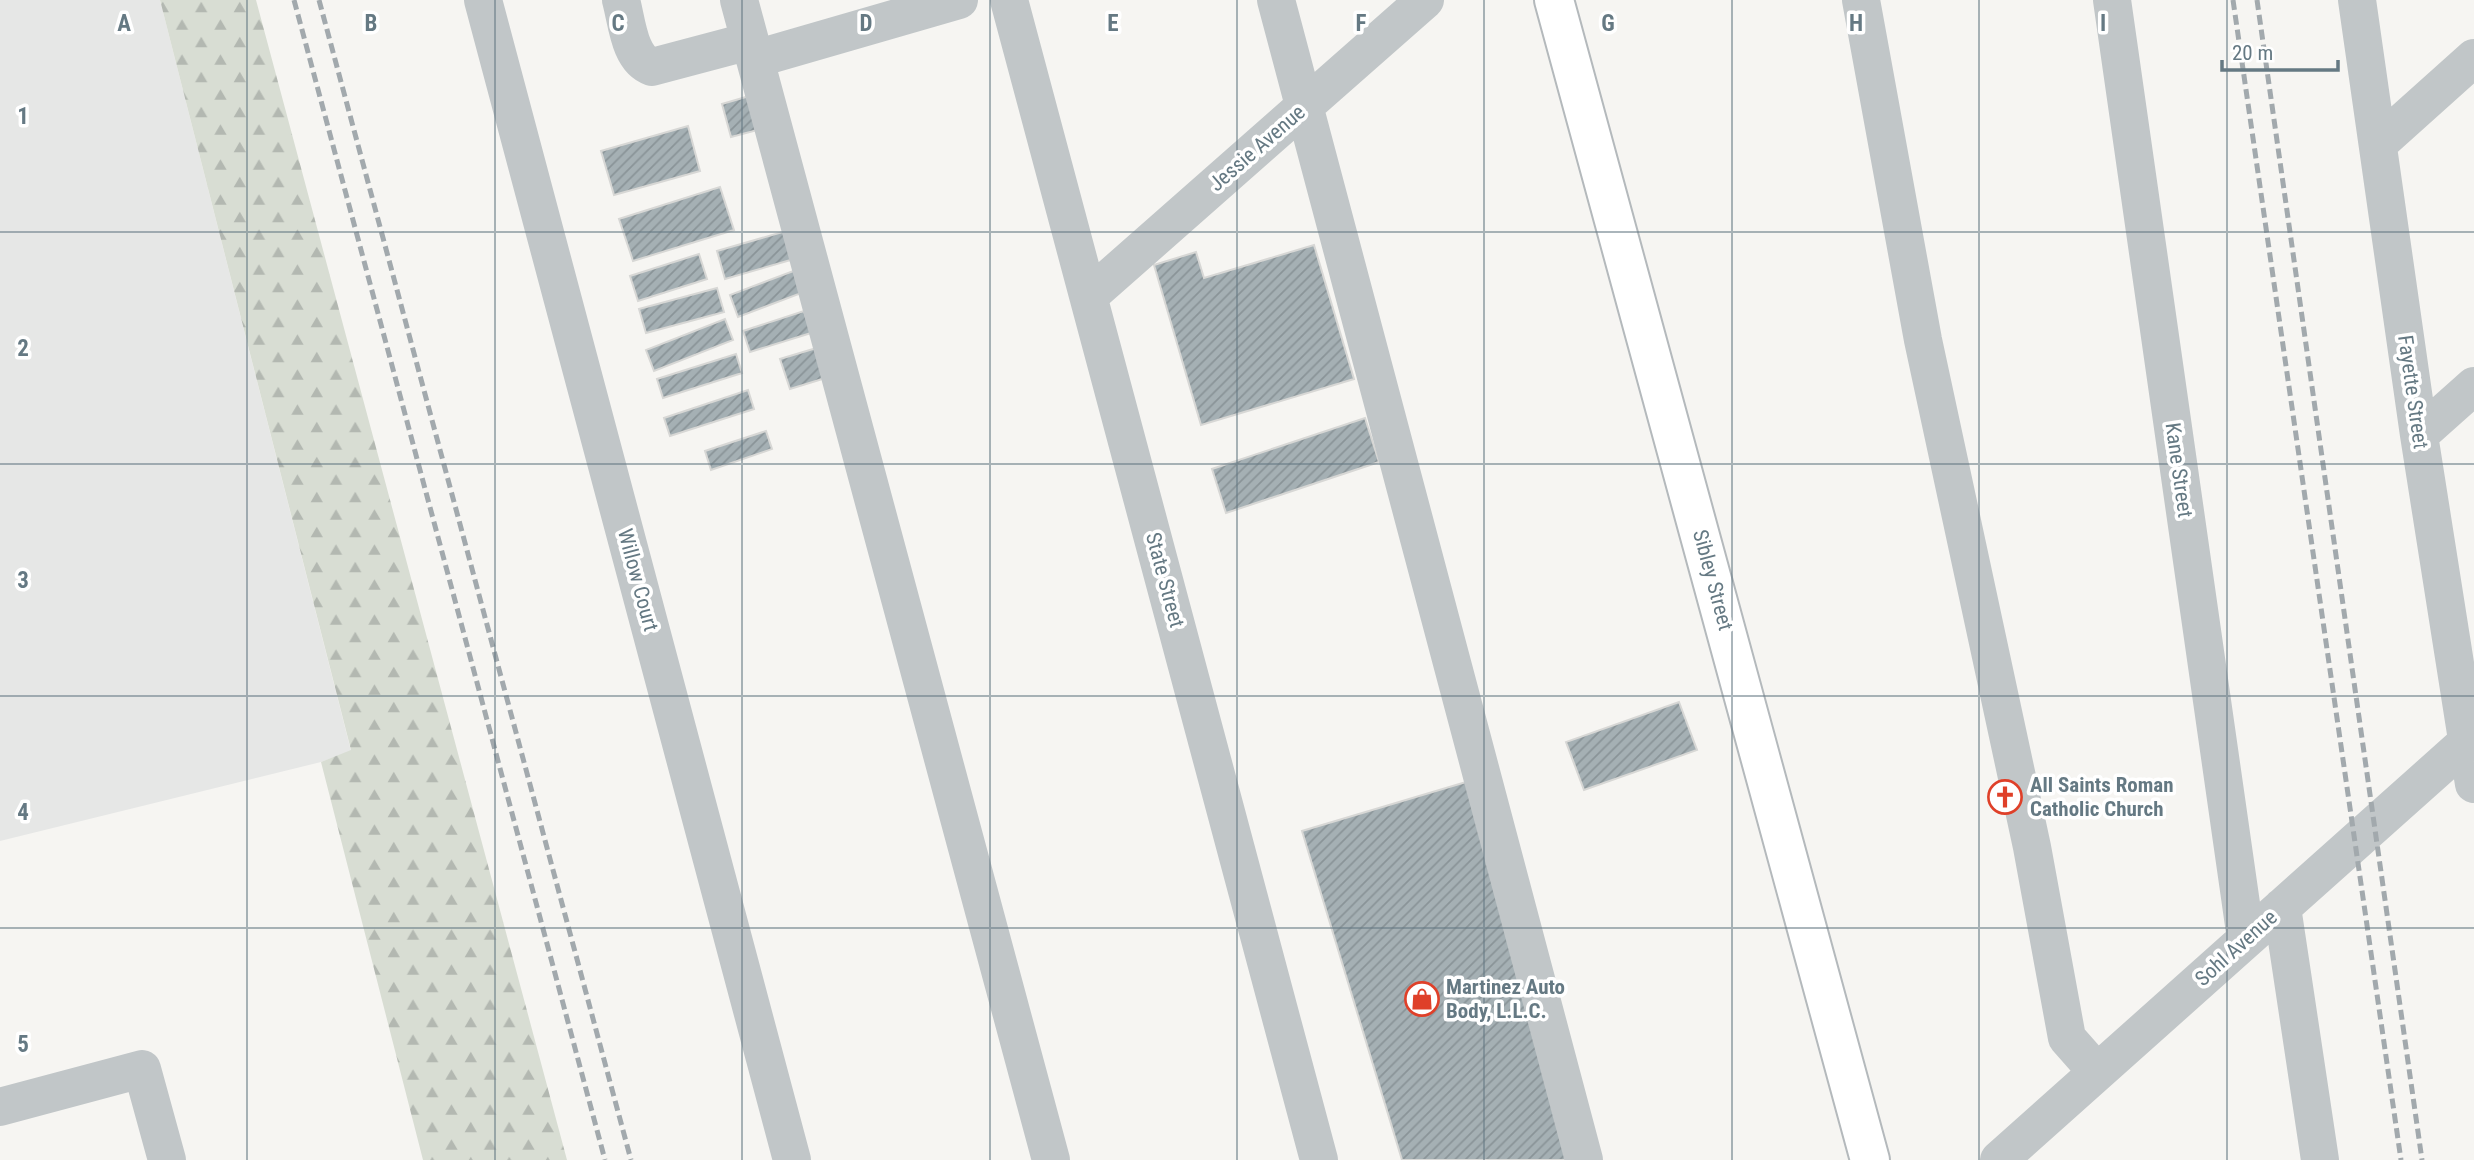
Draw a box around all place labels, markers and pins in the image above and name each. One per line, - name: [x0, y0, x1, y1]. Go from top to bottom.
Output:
- place label: All Saints Roman Catholic Church: [2030, 773, 2174, 821]
- church icon: All Saints Roman Catholic Church: [1986, 778, 2024, 816]
- place label: Martinez Auto Body, L.L.C.: [1446, 975, 1565, 1023]
- shop icon: Martinez Auto Body, L.L.C.: [1403, 980, 1441, 1018]

